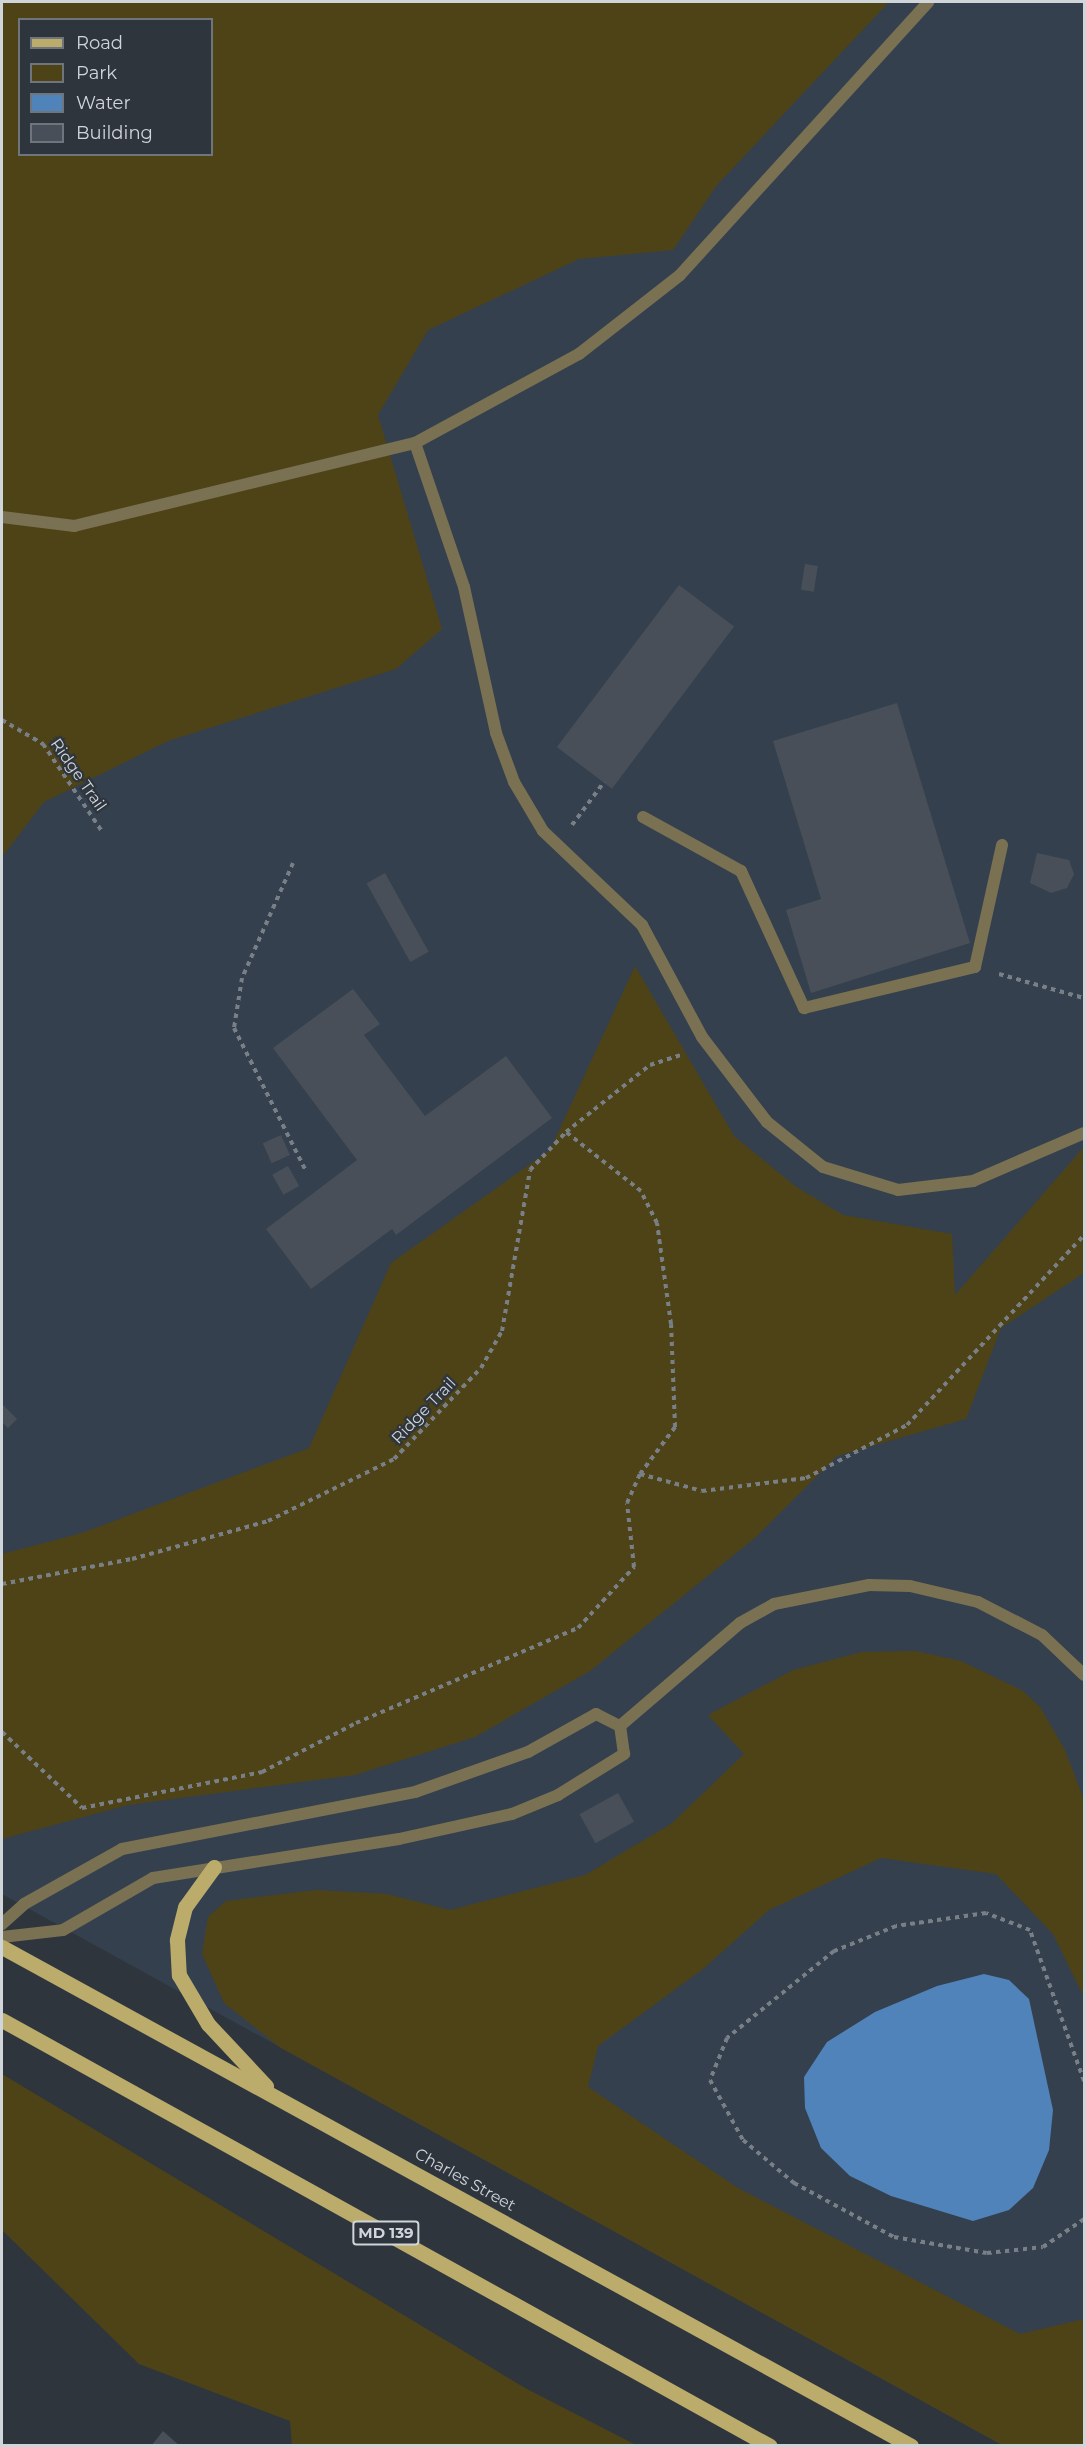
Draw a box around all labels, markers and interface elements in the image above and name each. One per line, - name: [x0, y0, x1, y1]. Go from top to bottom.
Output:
- legend: [18, 18, 213, 156]
- text: Road: [76, 32, 123, 54]
- text: Park: [76, 62, 117, 84]
- text: Water: [76, 92, 131, 114]
- text: Building: [76, 122, 153, 144]
- street label: Ridge Trail: [46, 735, 110, 815]
- street label: Ridge Trail: [388, 1374, 460, 1448]
- street label: Charles Street: [411, 2144, 519, 2216]
- road number: MD 139: [352, 2221, 420, 2245]

